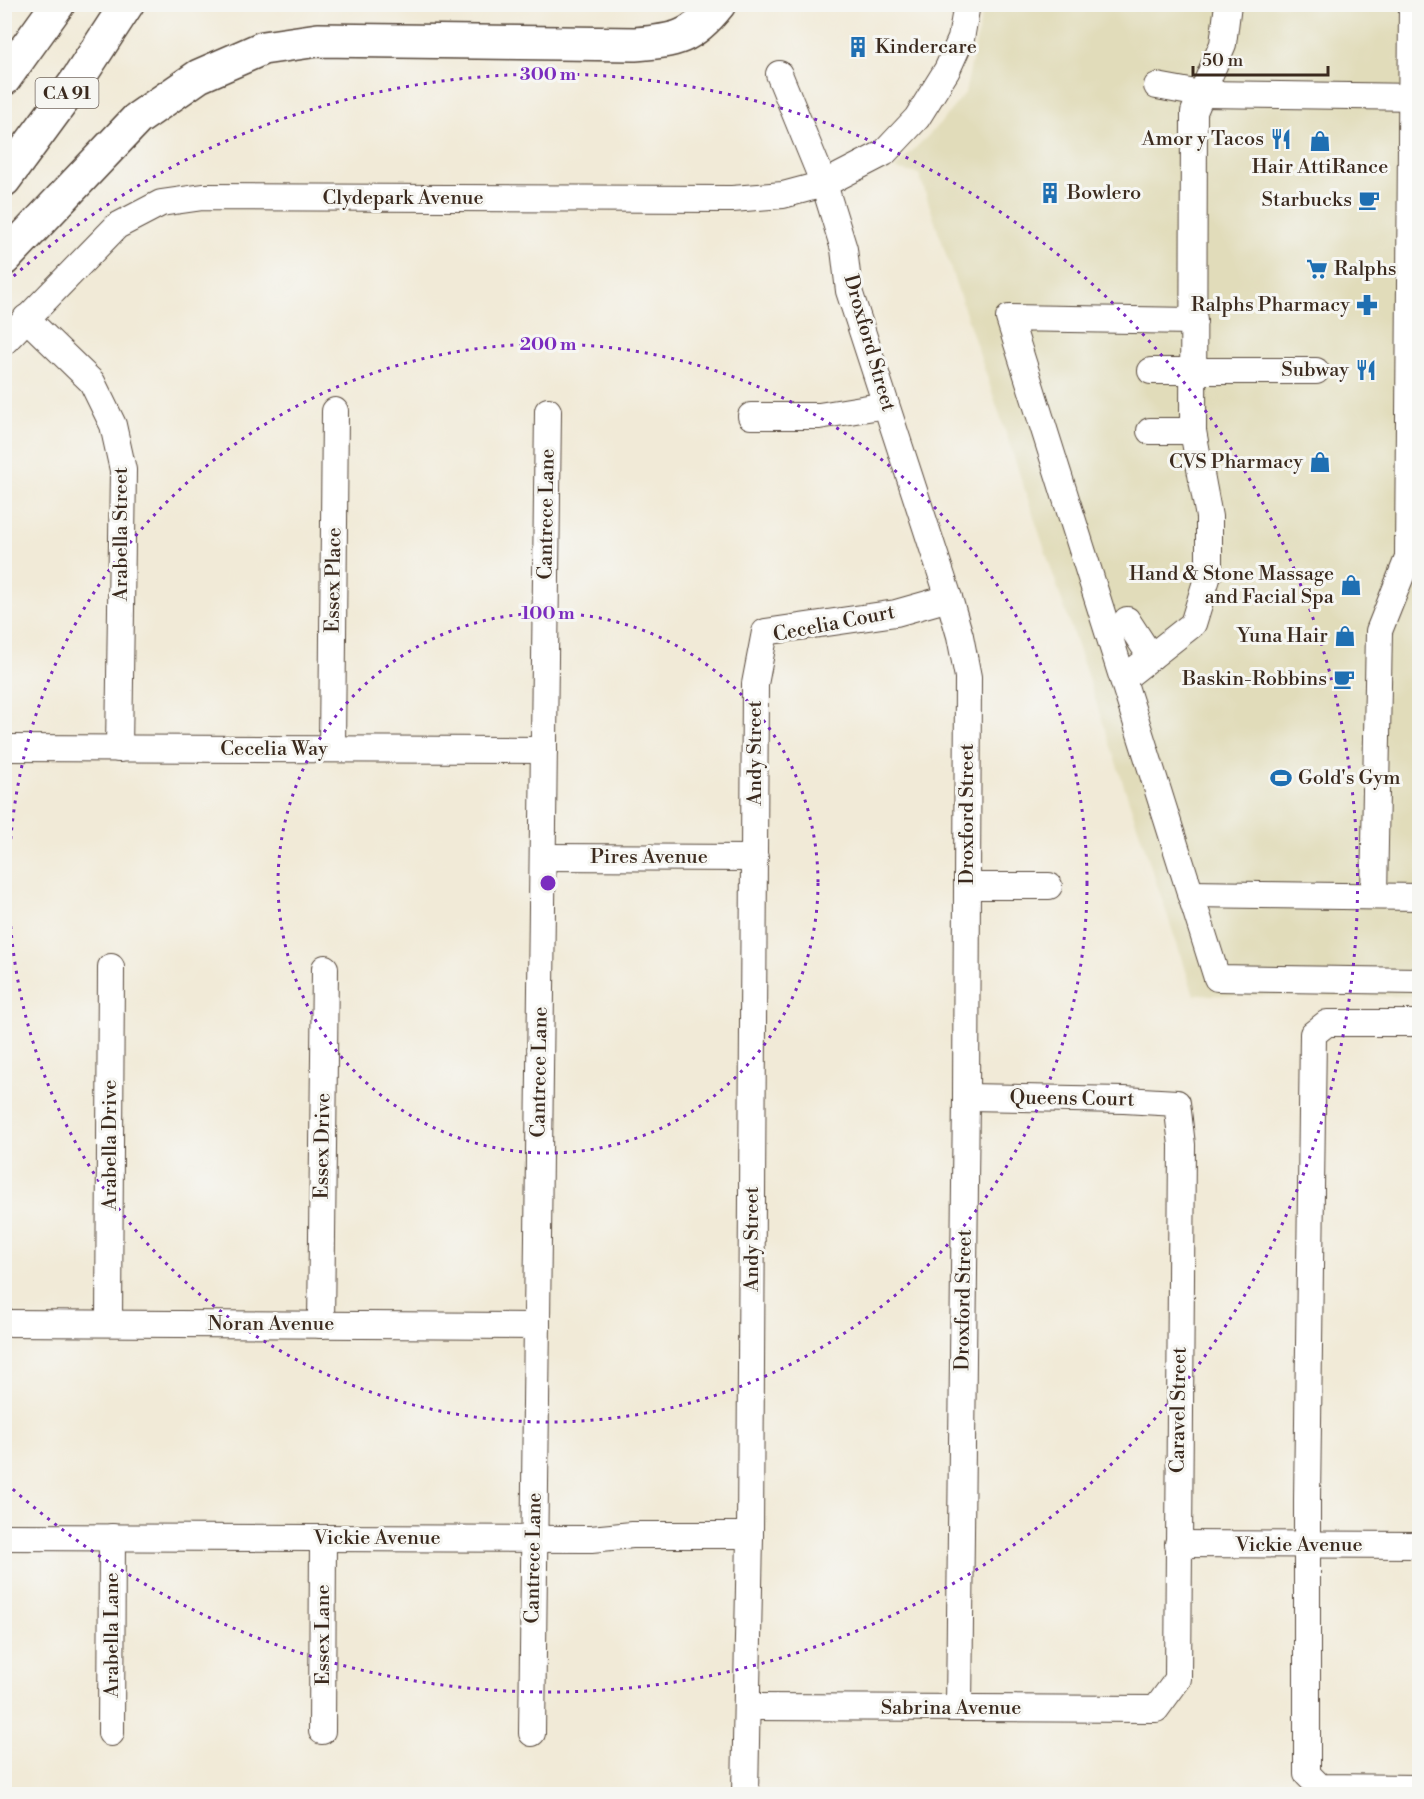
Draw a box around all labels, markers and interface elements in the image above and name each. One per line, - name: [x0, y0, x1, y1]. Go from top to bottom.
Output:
- building icon: Kindercare: [846, 35, 870, 59]
- place label: Kindercare: [875, 35, 977, 60]
- scale bar: [1193, 39, 1328, 77]
- text: 50 m: [1202, 49, 1244, 72]
- text: 300 m: [520, 63, 577, 86]
- road number: CA 91: [36, 78, 98, 108]
- place label: Amor y Tacos: [1141, 127, 1264, 152]
- restaurant icon: Amor y Tacos: [1269, 127, 1293, 151]
- shop icon: Hair AttiRance: [1308, 129, 1332, 153]
- place label: Hair AttiRance: [1252, 155, 1388, 180]
- building icon: Bowlero: [1038, 181, 1062, 205]
- place label: Bowlero: [1066, 181, 1141, 206]
- street label: Clydepark Avenue: [322, 186, 484, 211]
- place label: Starbucks: [1262, 188, 1352, 213]
- cafe icon: Starbucks: [1357, 188, 1381, 212]
- supermarket icon: Ralphs: [1305, 257, 1329, 281]
- place label: Ralphs: [1334, 257, 1397, 282]
- street label: Droxford Street: [838, 272, 900, 414]
- place label: Ralphs Pharmacy: [1191, 293, 1350, 318]
- pharmacy icon: Ralphs Pharmacy: [1355, 293, 1379, 317]
- text: 200 m: [520, 333, 577, 356]
- place label: Subway: [1281, 358, 1349, 383]
- restaurant icon: Subway: [1354, 358, 1378, 382]
- street label: Cantrece Lane: [533, 448, 561, 580]
- place label: CVS Pharmacy: [1169, 450, 1303, 475]
- shop icon: CVS Pharmacy: [1308, 450, 1332, 474]
- street label: Arabella Street: [109, 467, 134, 602]
- street label: Essex Place: [321, 527, 347, 633]
- place label: Hand & Stone Massage and Facial Spa: [1129, 562, 1335, 610]
- shop icon: Hand & Stone Massage and Facial Spa: [1339, 573, 1363, 597]
- street label: Cecelia Court: [771, 600, 897, 648]
- text: 100 m: [521, 602, 575, 625]
- place label: Yuna Hair: [1236, 624, 1328, 649]
- shop icon: Yuna Hair: [1333, 624, 1357, 648]
- place label: Baskin-Robbins: [1181, 667, 1327, 692]
- cafe icon: Baskin-Robbins: [1332, 667, 1356, 691]
- street label: Andy Street: [743, 700, 768, 807]
- street label: Cecelia Way: [220, 737, 328, 762]
- street label: Droxford Street: [955, 743, 980, 885]
- sports icon: Gold's Gym: [1269, 766, 1293, 790]
- place label: Gold's Gym: [1298, 766, 1401, 791]
- street label: Pires Avenue: [590, 845, 708, 870]
- centre of rings: [538, 873, 558, 893]
- street label: Cantrece Lane: [526, 1006, 554, 1138]
- street label: Arabella Drive: [98, 1080, 123, 1211]
- street label: Queens Court: [1009, 1085, 1135, 1113]
- street label: Essex Drive: [310, 1093, 336, 1199]
- street label: Andy Street: [740, 1186, 765, 1293]
- street label: Droxford Street: [950, 1229, 978, 1371]
- street label: Noran Avenue: [208, 1312, 334, 1337]
- street label: Caravel Street: [1165, 1347, 1193, 1473]
- street label: Cantrece Lane: [520, 1492, 548, 1624]
- street label: Vickie Avenue: [312, 1526, 441, 1551]
- street label: Vickie Avenue: [1234, 1533, 1363, 1558]
- street label: Arabella Lane: [100, 1572, 125, 1699]
- street label: Essex Lane: [311, 1585, 336, 1685]
- street label: Sabrina Avenue: [881, 1696, 1021, 1721]

